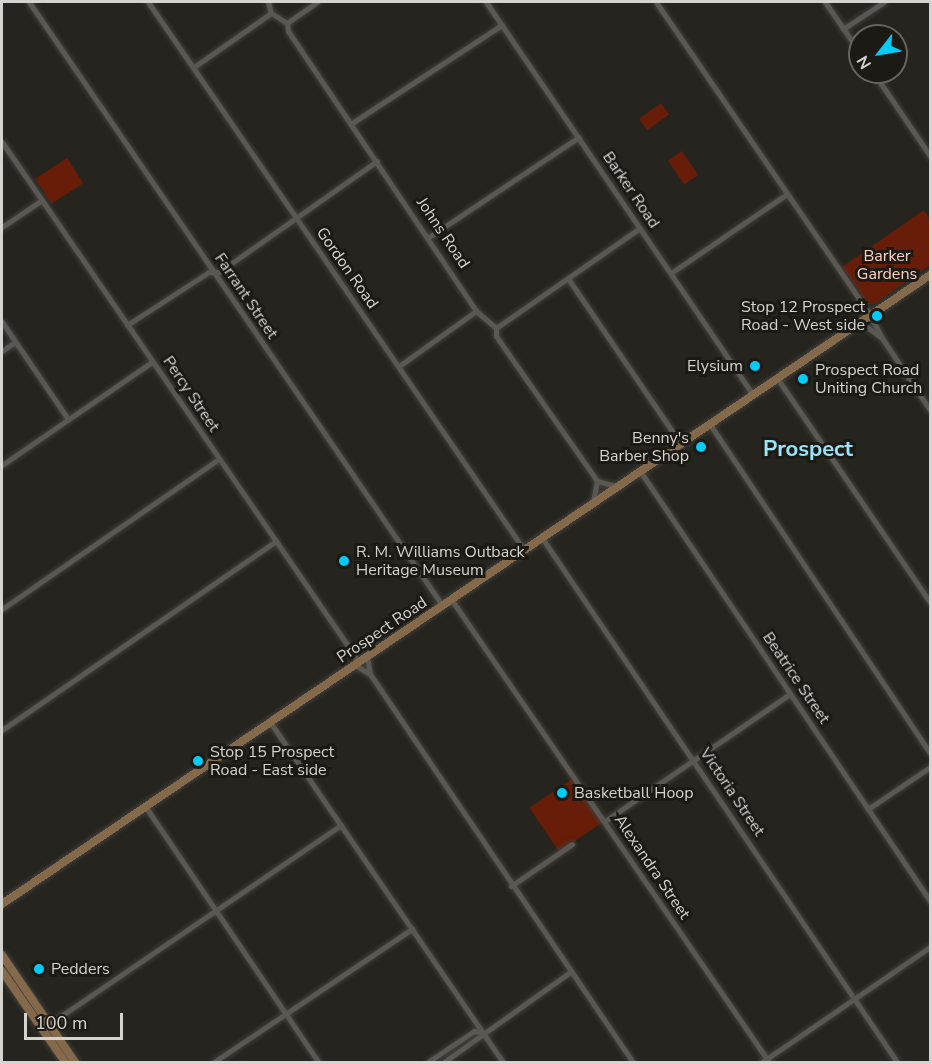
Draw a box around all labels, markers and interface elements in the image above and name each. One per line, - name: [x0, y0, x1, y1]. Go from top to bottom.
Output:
- north arrow: [848, 24, 908, 84]
- text: N: [852, 51, 877, 73]
- street label: Barker Road: [598, 148, 664, 232]
- street label: Johns Road: [412, 194, 474, 272]
- street label: Gordon Road: [312, 224, 382, 312]
- park label: Barker Gardens: [857, 246, 917, 284]
- street label: Farrant Street: [210, 249, 282, 343]
- place label: Stop 12 Prospect Road - West side: [741, 297, 865, 335]
- marker: Stop 12 Prospect Road - West side: [870, 309, 884, 323]
- street label: Percy Street: [159, 352, 223, 436]
- place label: Elysium: [687, 356, 743, 376]
- marker: Elysium: [748, 359, 762, 373]
- place label: Prospect Road Uniting Church: [815, 360, 922, 398]
- marker: Prospect Road Uniting Church: [796, 372, 810, 386]
- place label: Benny's Barber Shop: [599, 428, 689, 466]
- district label: Prospect: [763, 437, 853, 463]
- marker: Benny's Barber Shop: [694, 440, 708, 454]
- place label: R. M. Williams Outback Heritage Museum: [356, 542, 525, 580]
- marker: R. M. Williams Outback Heritage Museum: [337, 554, 351, 568]
- street label: Prospect Road: [333, 593, 431, 667]
- street label: Beatrice Street: [758, 629, 834, 727]
- place label: Stop 15 Prospect Road - East side: [210, 742, 334, 780]
- street label: Victoria Street: [695, 744, 769, 840]
- marker: Stop 15 Prospect Road - East side: [191, 754, 205, 768]
- place label: Basketball Hoop: [574, 783, 694, 803]
- marker: Basketball Hoop: [555, 786, 569, 800]
- street label: Alexandra Street: [610, 811, 694, 923]
- place label: Pedders: [51, 959, 110, 979]
- marker: Pedders: [32, 962, 46, 976]
- scale bar: [27, 1001, 126, 1039]
- text: 100 m: [35, 1011, 87, 1035]

